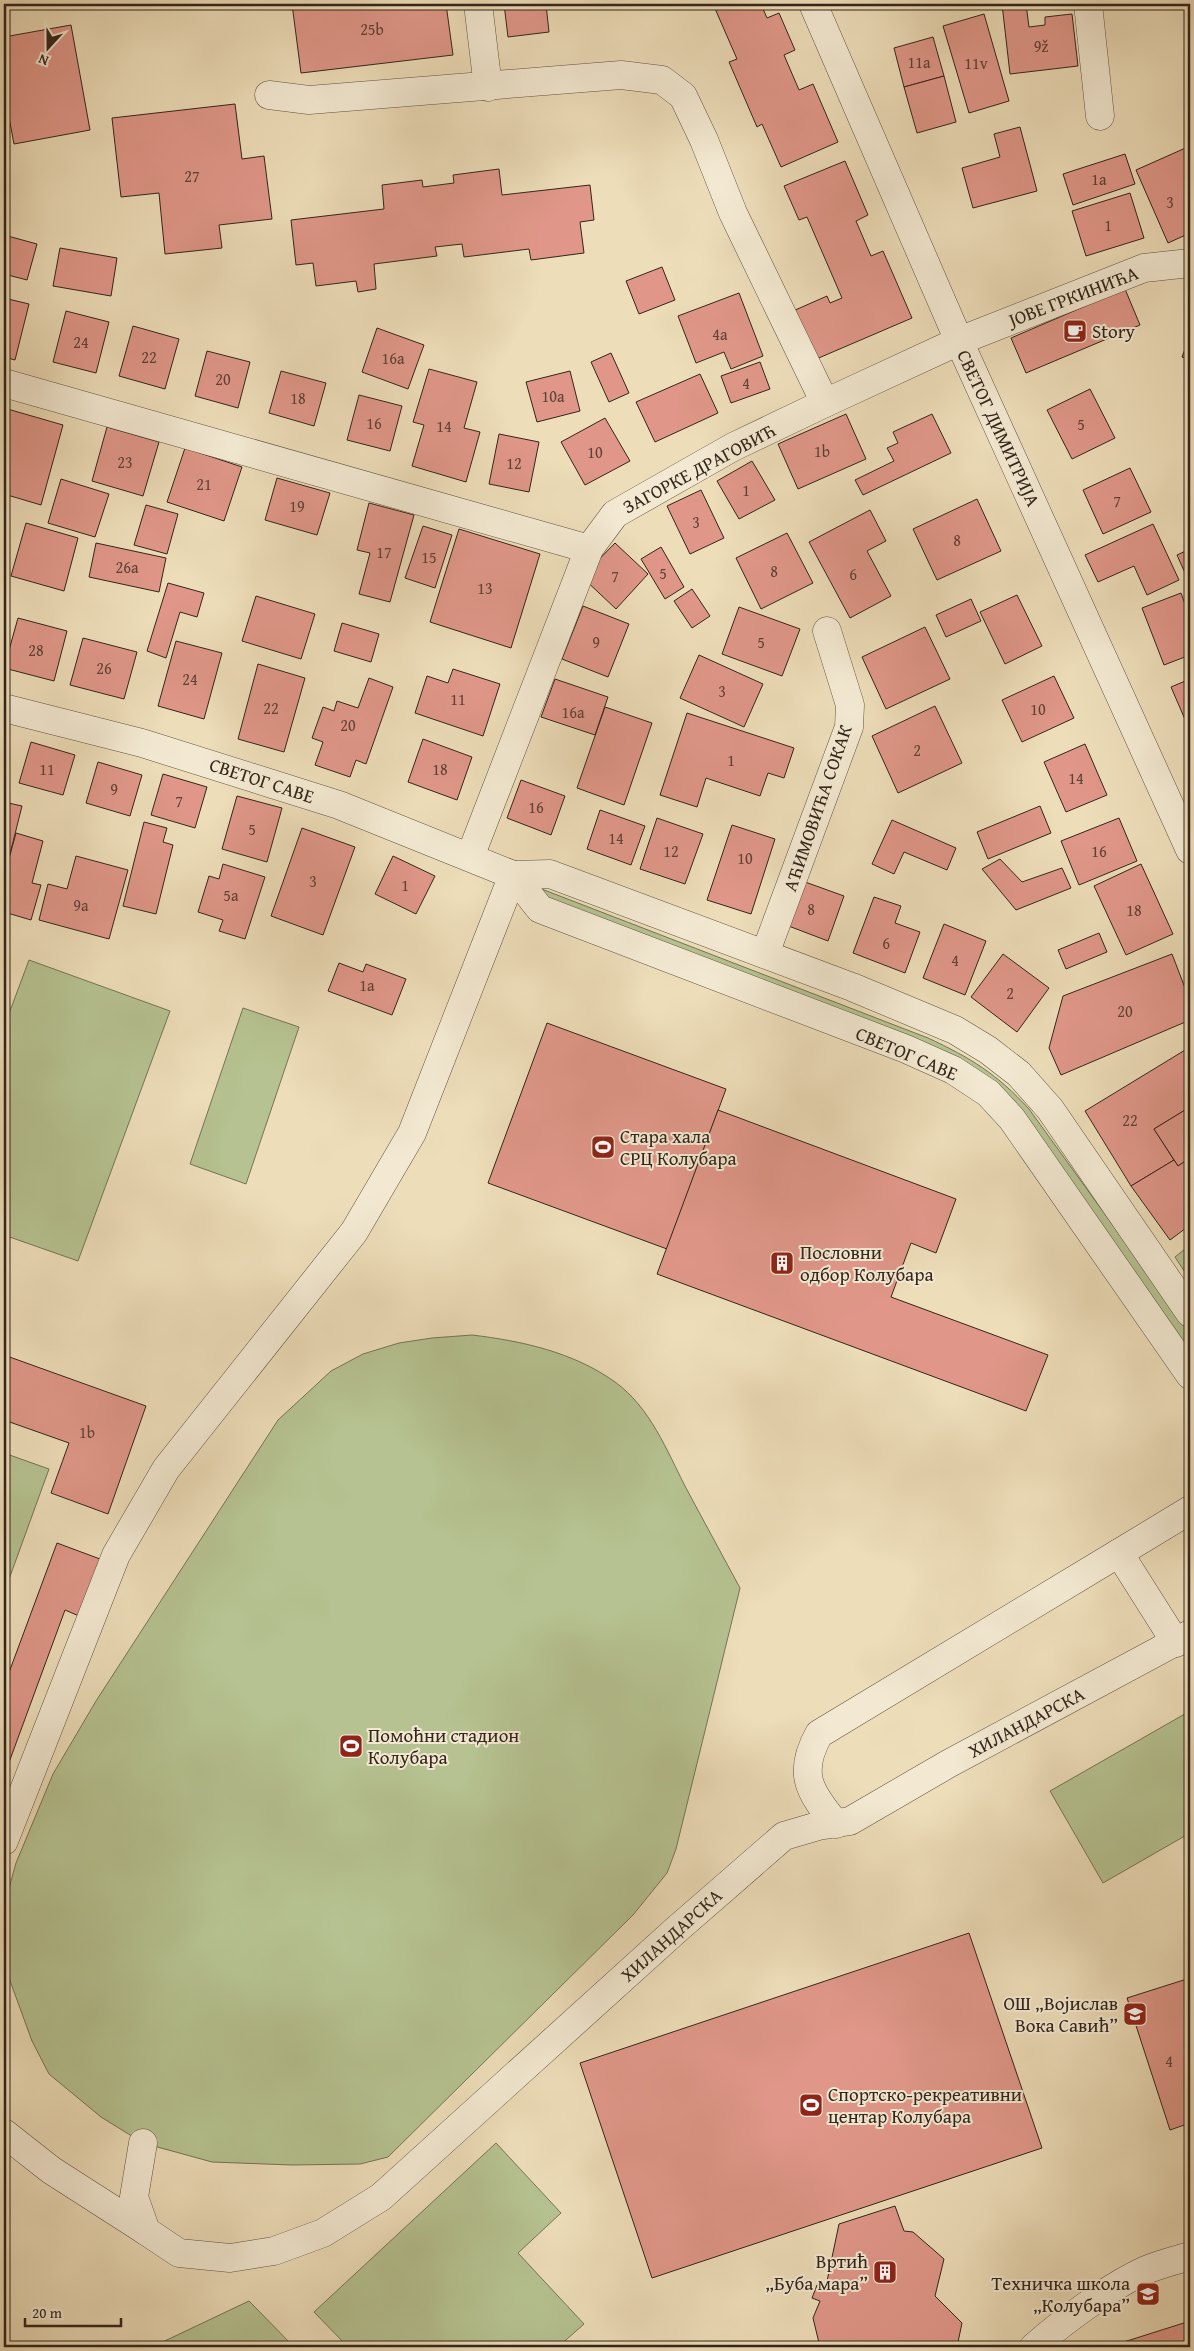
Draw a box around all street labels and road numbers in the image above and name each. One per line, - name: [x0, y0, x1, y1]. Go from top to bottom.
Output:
- street label: ЈОВЕ ГРКИНИЋА: [1002, 258, 1142, 334]
- street label: СВЕТОГ ДИМИТРИЈА: [950, 345, 1048, 511]
- street label: ЗАГОРКЕ ДРАГОВИЋ: [617, 416, 781, 520]
- street label: АЋИМОВИЋА СОКАК: [775, 721, 859, 895]
- street label: СВЕТОГ САВЕ: [206, 750, 318, 810]
- street label: СВЕТОГ САВЕ: [852, 1019, 963, 1087]
- street label: ХИЛАНДАРСКА: [963, 1679, 1090, 1764]
- street label: ХИЛАНДАРСКА: [614, 1881, 728, 1988]

